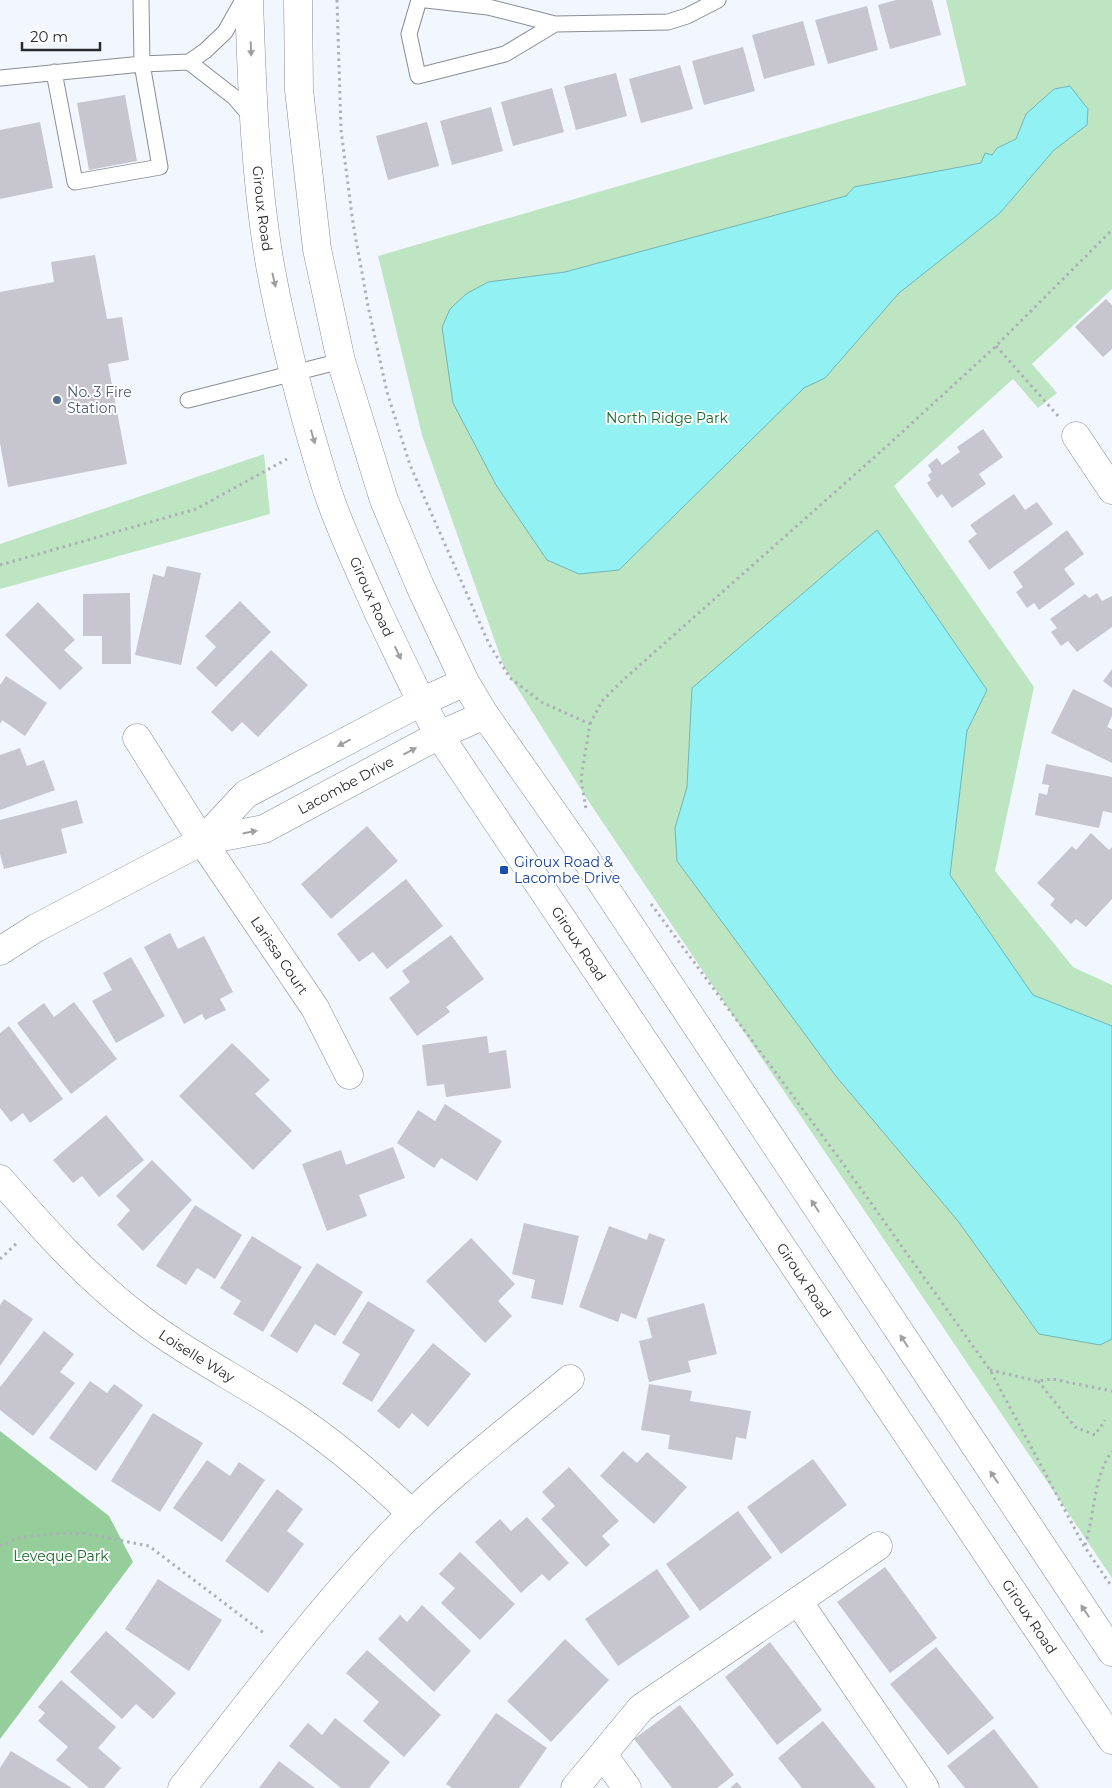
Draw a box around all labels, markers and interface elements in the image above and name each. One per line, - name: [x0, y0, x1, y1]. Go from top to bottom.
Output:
- scale bar: [22, 20, 100, 52]
- text: 20 m: [30, 27, 68, 46]
- one-way arrow: [247, 41, 255, 57]
- street label: Giroux Road: [249, 165, 277, 253]
- one-way arrow: [270, 272, 278, 288]
- place label: No. 3 Fire Station: [67, 383, 132, 417]
- marker: No. 3 Fire Station: [51, 394, 63, 406]
- park label: North Ridge Park: [606, 409, 729, 427]
- one-way arrow: [309, 430, 317, 445]
- street label: Giroux Road: [346, 554, 398, 640]
- one-way arrow: [394, 646, 402, 660]
- one-way arrow: [336, 739, 351, 747]
- one-way arrow: [403, 746, 417, 755]
- street label: Lacombe Drive: [295, 752, 397, 818]
- one-way arrow: [242, 827, 258, 835]
- place label: Giroux Road & Lacombe Drive: [514, 853, 620, 887]
- marker: Giroux Road & Lacombe Drive: [498, 864, 510, 876]
- street label: Giroux Road: [547, 903, 610, 984]
- street label: Larissa Court: [247, 913, 313, 998]
- one-way arrow: [810, 1199, 819, 1212]
- street label: Giroux Road: [773, 1239, 835, 1321]
- street label: Loiselle Way: [155, 1325, 238, 1386]
- one-way arrow: [899, 1335, 909, 1348]
- one-way arrow: [990, 1470, 999, 1483]
- park label: Leveque Park: [13, 1547, 109, 1565]
- street label: Giroux Road: [998, 1576, 1061, 1657]
- one-way arrow: [1080, 1605, 1090, 1618]

